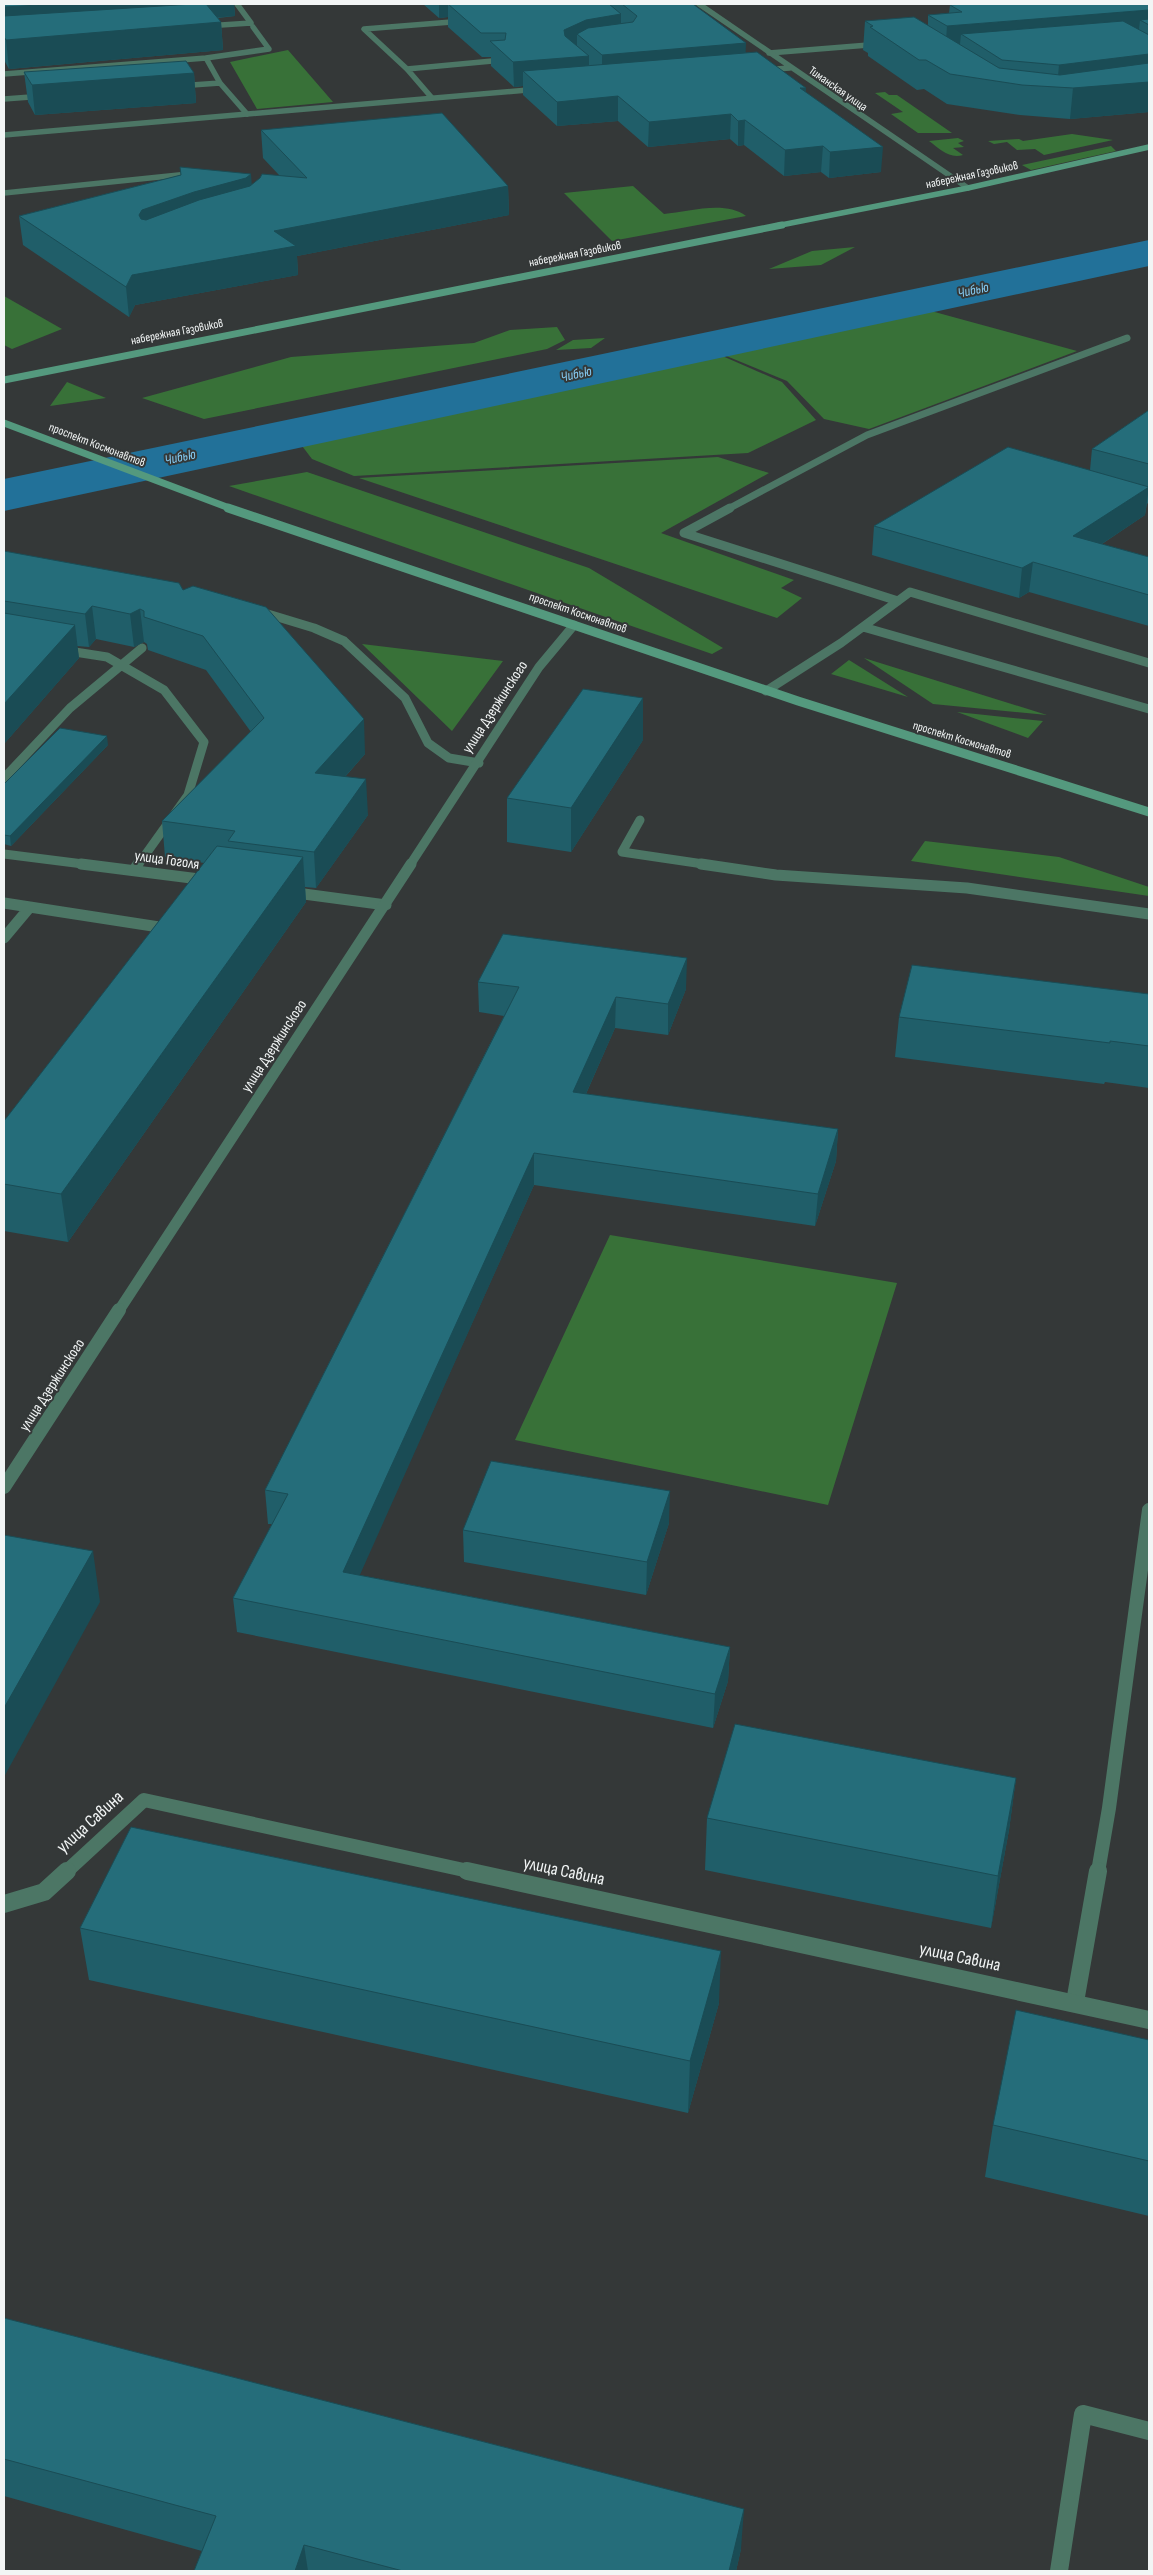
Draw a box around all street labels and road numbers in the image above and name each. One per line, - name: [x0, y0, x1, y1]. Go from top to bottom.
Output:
- street label: Тиманская улица: [806, 63, 871, 115]
- street label: набережная Газовиков: [925, 158, 1019, 192]
- street label: набережная Газовиков: [528, 238, 622, 270]
- street label: набережная Газовиков: [130, 316, 224, 348]
- street label: проспект Космонавтов: [47, 420, 147, 470]
- street label: проспект Космонавтов: [527, 589, 629, 637]
- street label: улица Дзержинского: [458, 657, 532, 757]
- street label: проспект Космонавтов: [911, 718, 1013, 762]
- street label: улица Гоголя: [133, 846, 201, 874]
- street label: улица Дзержинского: [237, 996, 311, 1096]
- street label: улица Дзержинского: [15, 1335, 89, 1435]
- street label: улица Савина: [52, 1786, 128, 1857]
- street label: улица Савина: [521, 1852, 607, 1890]
- street label: улица Савина: [917, 1938, 1003, 1976]

